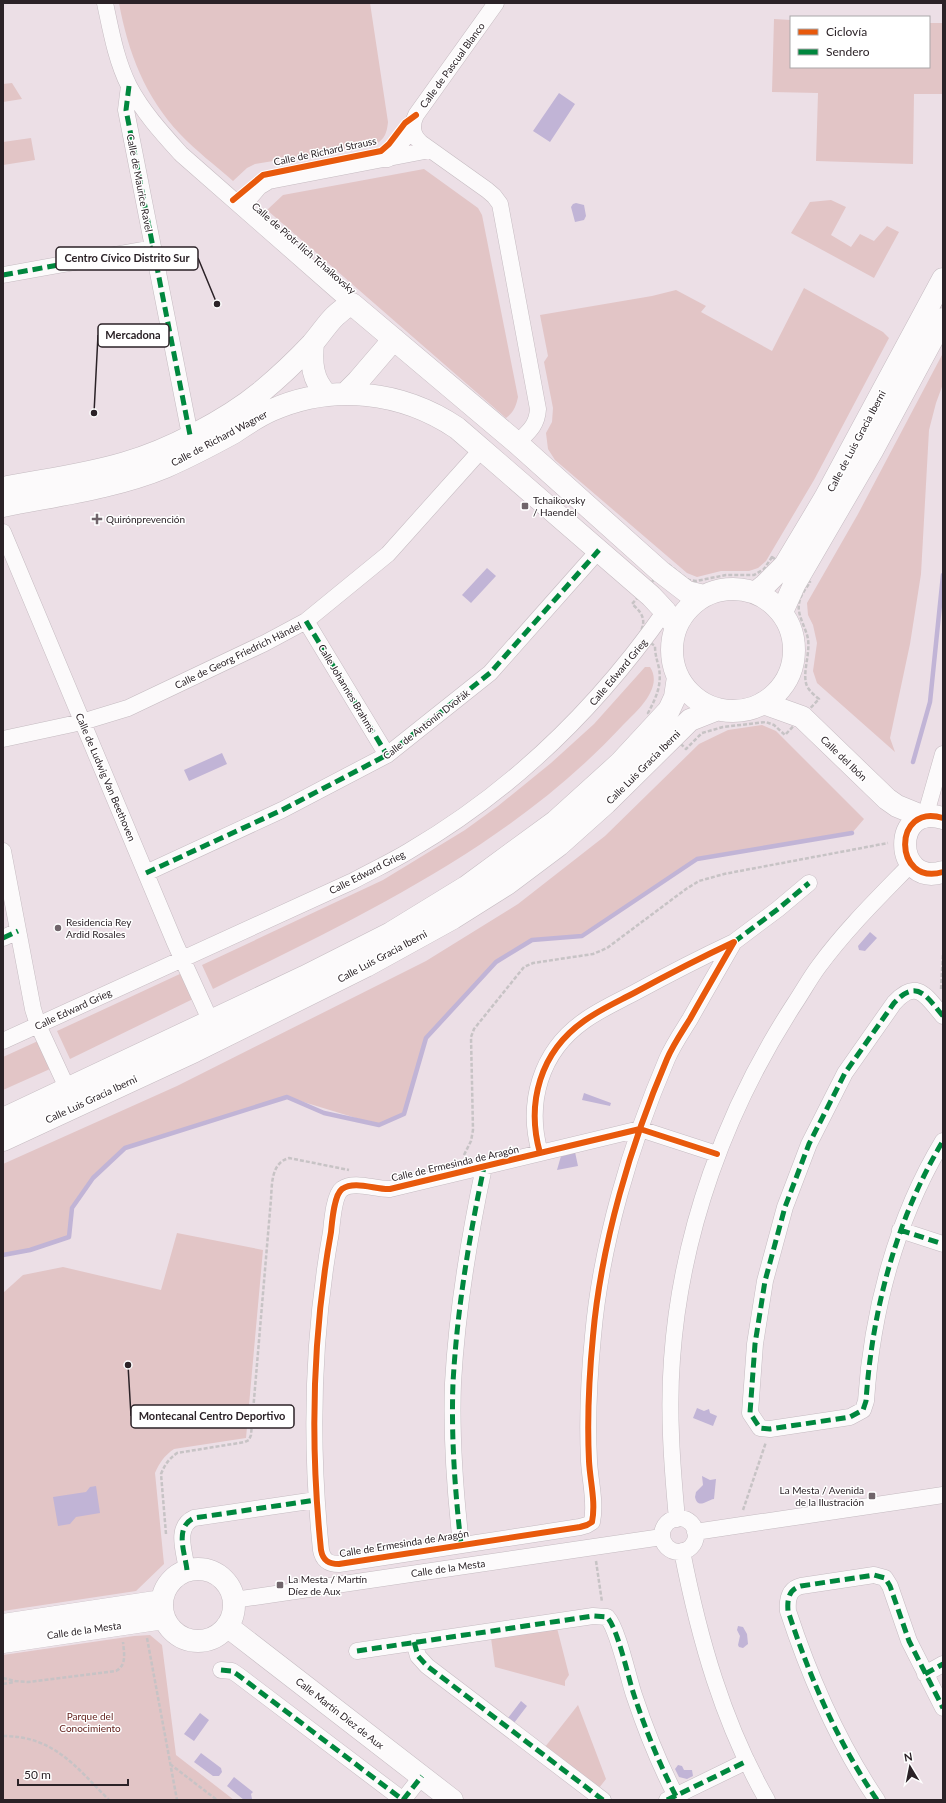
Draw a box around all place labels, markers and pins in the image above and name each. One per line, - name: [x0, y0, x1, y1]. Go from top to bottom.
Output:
- callout: Centro Cívico Distrito Sur: [56, 247, 198, 270]
- callout: Mercadona: [98, 324, 169, 347]
- place label: Tchaikovsky / Haendel: [533, 494, 586, 518]
- marker: Tchaikovsky / Haendel: [520, 501, 530, 511]
- marker: Quirónprevención: [91, 513, 103, 525]
- place label: Quirónprevención: [106, 513, 185, 525]
- place label: Residencia Rey Ardid Rosales: [66, 916, 132, 940]
- marker: Residencia Rey Ardid Rosales: [53, 923, 63, 933]
- callout: Montecanal Centro Deportivo: [131, 1405, 294, 1428]
- place label: La Mesta / Avenida de la Ilustración: [780, 1484, 864, 1508]
- marker: La Mesta / Avenida de la Ilustración: [867, 1491, 877, 1501]
- place label: La Mesta / Martín Díez de Aux: [288, 1573, 367, 1597]
- marker: La Mesta / Martín Díez de Aux: [275, 1580, 285, 1590]

